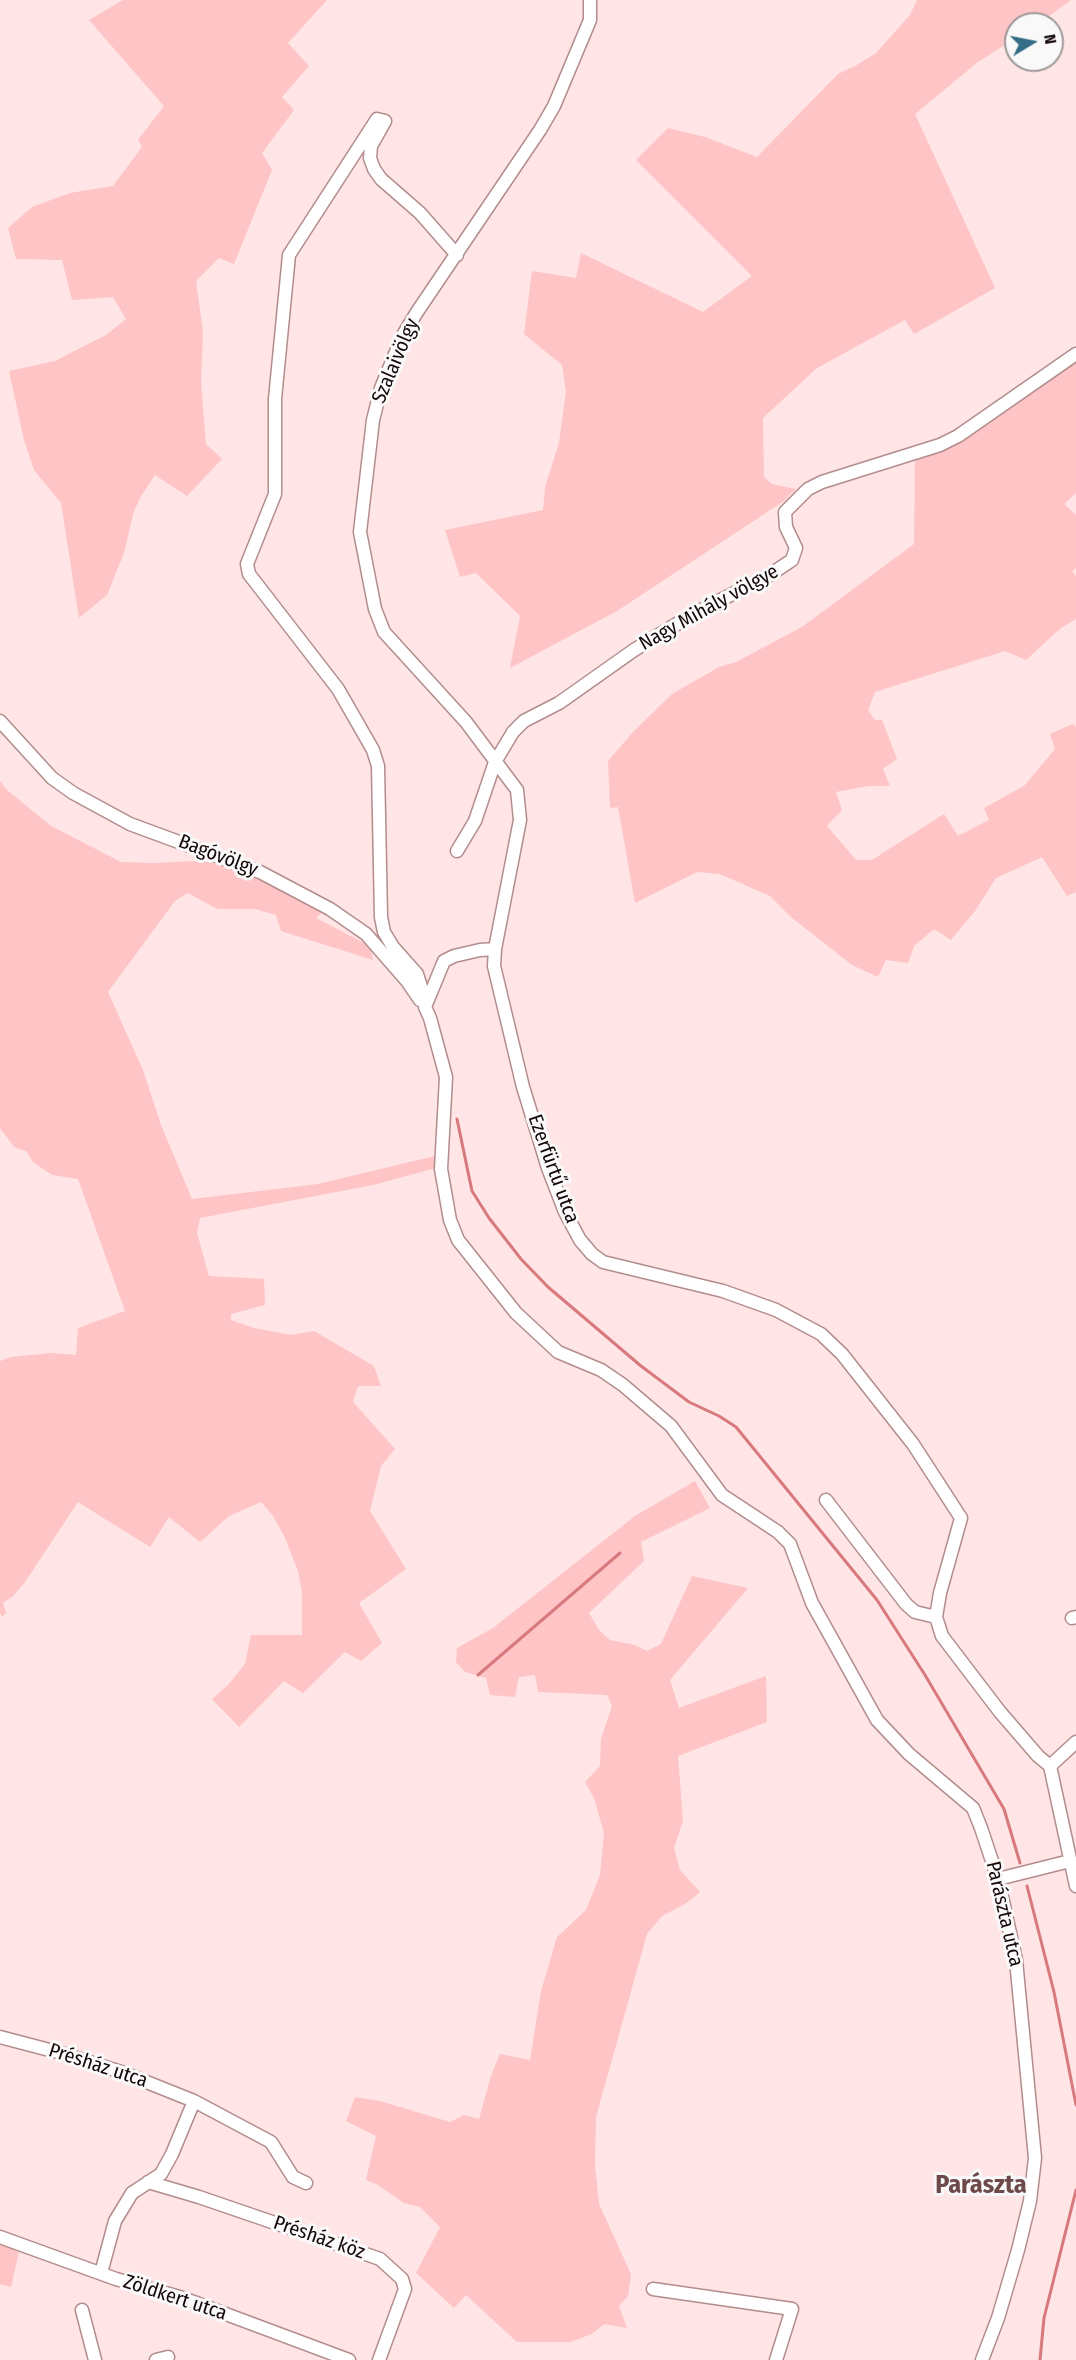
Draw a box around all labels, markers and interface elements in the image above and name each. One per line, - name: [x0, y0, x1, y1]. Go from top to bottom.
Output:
- north arrow: [1004, 12, 1064, 72]
- text: N: [1040, 33, 1060, 46]
- street label: Szalaivölgy: [367, 315, 425, 407]
- street label: Nagy Mihály völgye: [635, 560, 783, 656]
- street label: Bagóvölgy: [175, 830, 261, 882]
- street label: Ezerfürtű utca: [522, 1111, 584, 1227]
- street label: Parászta utca: [980, 1859, 1028, 1969]
- street label: Présház utca: [45, 2039, 151, 2093]
- district label: Parászta: [935, 2170, 1027, 2202]
- street label: Présház köz: [270, 2211, 368, 2265]
- street label: Zöldkert utca: [120, 2270, 230, 2326]

